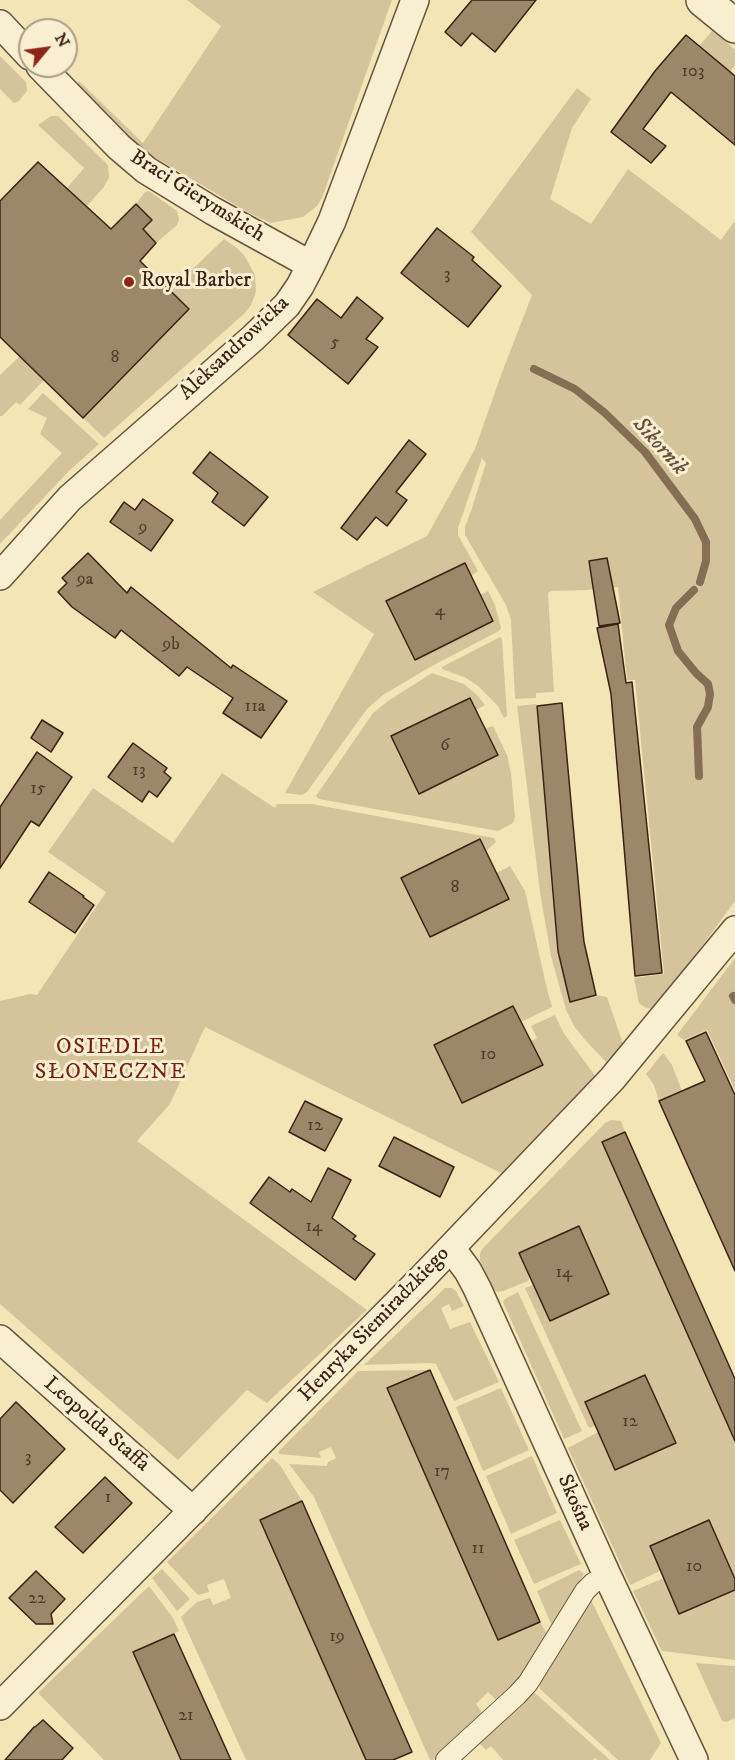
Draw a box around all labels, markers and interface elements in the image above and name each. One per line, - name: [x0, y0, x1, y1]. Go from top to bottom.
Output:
- north arrow: [18, 18, 78, 78]
- text: N: [50, 30, 74, 51]
- house number: 103: [682, 61, 704, 83]
- street label: Braci Gierymskich: [125, 145, 269, 249]
- house number: 3: [444, 264, 450, 286]
- place label: Royal Barber: [141, 269, 251, 295]
- marker: Royal Barber: [122, 275, 136, 289]
- street label: Aleksandrowicka: [175, 292, 295, 406]
- house number: 5: [331, 332, 339, 354]
- house number: 8: [110, 347, 120, 369]
- water label: Sikornik: [626, 412, 692, 482]
- house number: 9: [139, 517, 147, 539]
- house number: 9a: [77, 569, 93, 591]
- house number: 4: [435, 600, 445, 622]
- house number: 9b: [162, 634, 180, 656]
- house number: 11a: [245, 696, 265, 718]
- house number: 6: [440, 735, 450, 757]
- house number: 13: [132, 760, 146, 782]
- house number: 15: [30, 778, 46, 800]
- house number: 8: [450, 877, 460, 899]
- district label: OSIEDLE SŁONECZNE: [35, 1035, 187, 1086]
- house number: 10: [480, 1044, 496, 1066]
- house number: 12: [307, 1115, 323, 1137]
- house number: 14: [306, 1216, 322, 1238]
- street label: Henryka Siemiradzkiego: [294, 1242, 456, 1408]
- house number: 14: [556, 1262, 572, 1284]
- street label: Leopolda Staffa: [38, 1372, 154, 1478]
- house number: 12: [622, 1411, 638, 1433]
- house number: 3: [25, 1447, 31, 1469]
- house number: 17: [434, 1461, 450, 1483]
- street label: Skośna: [551, 1471, 597, 1535]
- house number: 1: [105, 1487, 111, 1509]
- house number: 11: [471, 1538, 485, 1560]
- house number: 10: [686, 1556, 702, 1578]
- house number: 22: [28, 1588, 46, 1610]
- house number: 19: [329, 1626, 345, 1648]
- house number: 21: [178, 1705, 194, 1727]

